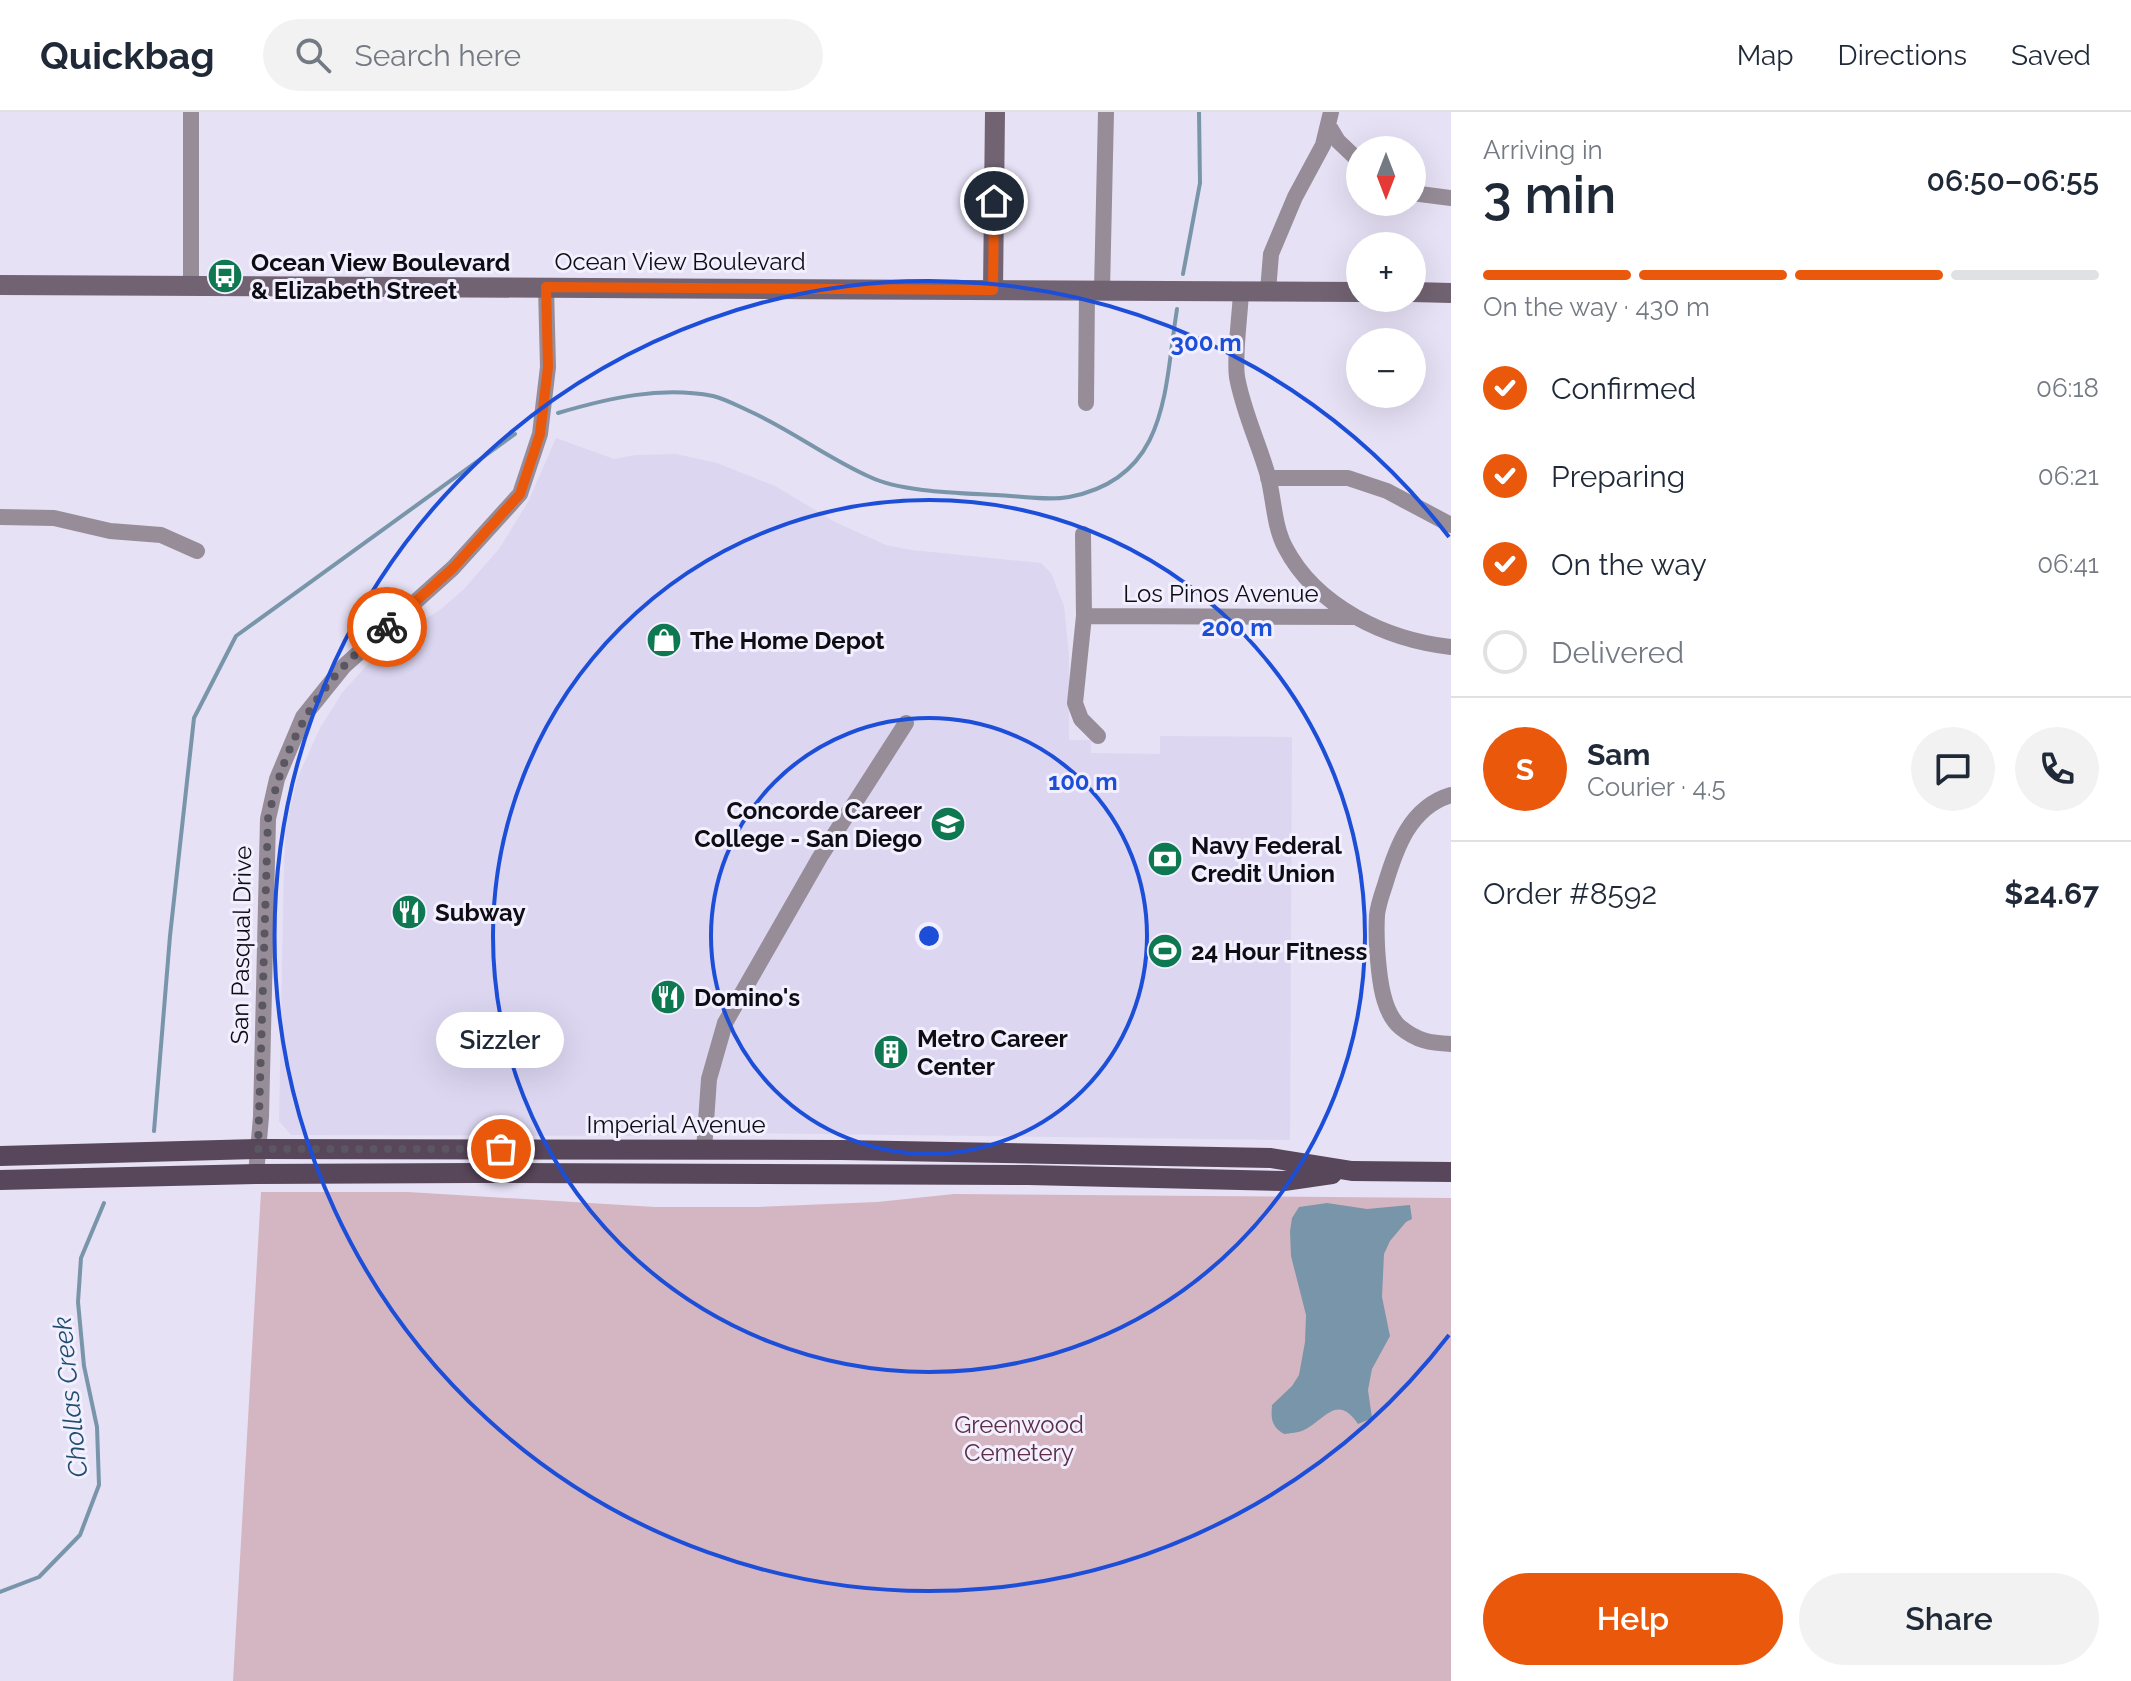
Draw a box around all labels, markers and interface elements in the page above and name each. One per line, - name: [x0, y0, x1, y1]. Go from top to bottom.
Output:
- search box: [263, 19, 823, 91]
- text: Quickbag: [40, 33, 215, 78]
- icon: search: [291, 33, 335, 77]
- text: Search here: [355, 38, 521, 73]
- text: Map: [1737, 39, 1794, 72]
- text: Directions: [1838, 39, 1967, 72]
- text: Saved: [2011, 39, 2091, 72]
- text: Arriving in: [1483, 135, 1603, 165]
- north arrow: [1346, 136, 1426, 216]
- map controls: [1346, 136, 1426, 408]
- text: 06:50–06:55: [1927, 163, 2099, 198]
- text: 3 min: [1483, 164, 1616, 225]
- pin: [960, 167, 1028, 235]
- icon: home: [972, 179, 1016, 223]
- button: +: [1346, 232, 1426, 312]
- street label: Ocean View Boulevard: [554, 247, 806, 276]
- place label: Ocean View Boulevard & Elizabeth Street: [251, 248, 510, 305]
- bus stop icon: Ocean View Boulevard & Elizabeth Street: [206, 257, 244, 295]
- text: On the way · 430 m: [1483, 292, 1710, 322]
- text: 300 m: [1171, 328, 1241, 357]
- button: −: [1346, 328, 1426, 408]
- icon: check: [1483, 366, 1527, 410]
- text: Confirmed: [1551, 371, 1696, 406]
- text: 06:18: [2036, 373, 2099, 403]
- icon: check: [1483, 454, 1527, 498]
- text: Preparing: [1551, 459, 1685, 494]
- text: 06:21: [2038, 461, 2099, 491]
- icon: check: [1483, 542, 1527, 586]
- text: On the way: [1551, 547, 1707, 582]
- text: 06:41: [2037, 549, 2099, 579]
- street label: Los Pinos Avenue: [1123, 579, 1319, 608]
- courier: [347, 587, 427, 667]
- icon: bike: [365, 605, 409, 649]
- text: 200 m: [1201, 613, 1273, 642]
- shop icon: The Home Depot: [645, 621, 683, 659]
- place label: The Home Depot: [690, 626, 885, 655]
- text: Delivered: [1551, 635, 1684, 670]
- button: chat: [1911, 727, 1995, 811]
- button: phone: [2015, 727, 2099, 811]
- text: Sam: [1587, 737, 1650, 772]
- text: S: [1516, 752, 1534, 787]
- text: 100 m: [1048, 767, 1118, 796]
- text: Courier · 4.5: [1587, 772, 1726, 802]
- place label: Concorde Career College - San Diego: [694, 796, 922, 853]
- school or university icon: Concorde Career College - San Diego: [929, 805, 967, 843]
- place label: Navy Federal Credit Union: [1191, 831, 1342, 888]
- bank icon: Navy Federal Credit Union: [1146, 840, 1184, 878]
- street label: San Pasqual Drive: [225, 845, 257, 1045]
- text: Order #8592: [1483, 876, 1657, 911]
- text: $24.67: [2004, 876, 2099, 911]
- restaurant icon: Subway: [390, 893, 428, 931]
- place label: Subway: [435, 898, 526, 927]
- centre of rings: [915, 922, 943, 950]
- sports icon: 24 Hour Fitness: [1146, 932, 1184, 970]
- place label: 24 Hour Fitness: [1191, 937, 1367, 966]
- restaurant icon: Domino's: [649, 978, 687, 1016]
- place label: Domino's: [694, 983, 800, 1012]
- callout: Sizzler: [437, 1013, 565, 1069]
- place label: Metro Career Center: [917, 1024, 1068, 1081]
- text: Sizzler: [460, 1025, 540, 1055]
- building icon: Metro Career Center: [872, 1033, 910, 1071]
- street label: Imperial Avenue: [586, 1110, 766, 1139]
- pin: [467, 1115, 535, 1183]
- icon: bag: [479, 1127, 523, 1171]
- water label: Chollas Creek: [47, 1315, 93, 1479]
- park label: Greenwood Cemetery: [954, 1410, 1084, 1467]
- button: Help: [1483, 1573, 1783, 1665]
- button: Share: [1799, 1573, 2099, 1665]

